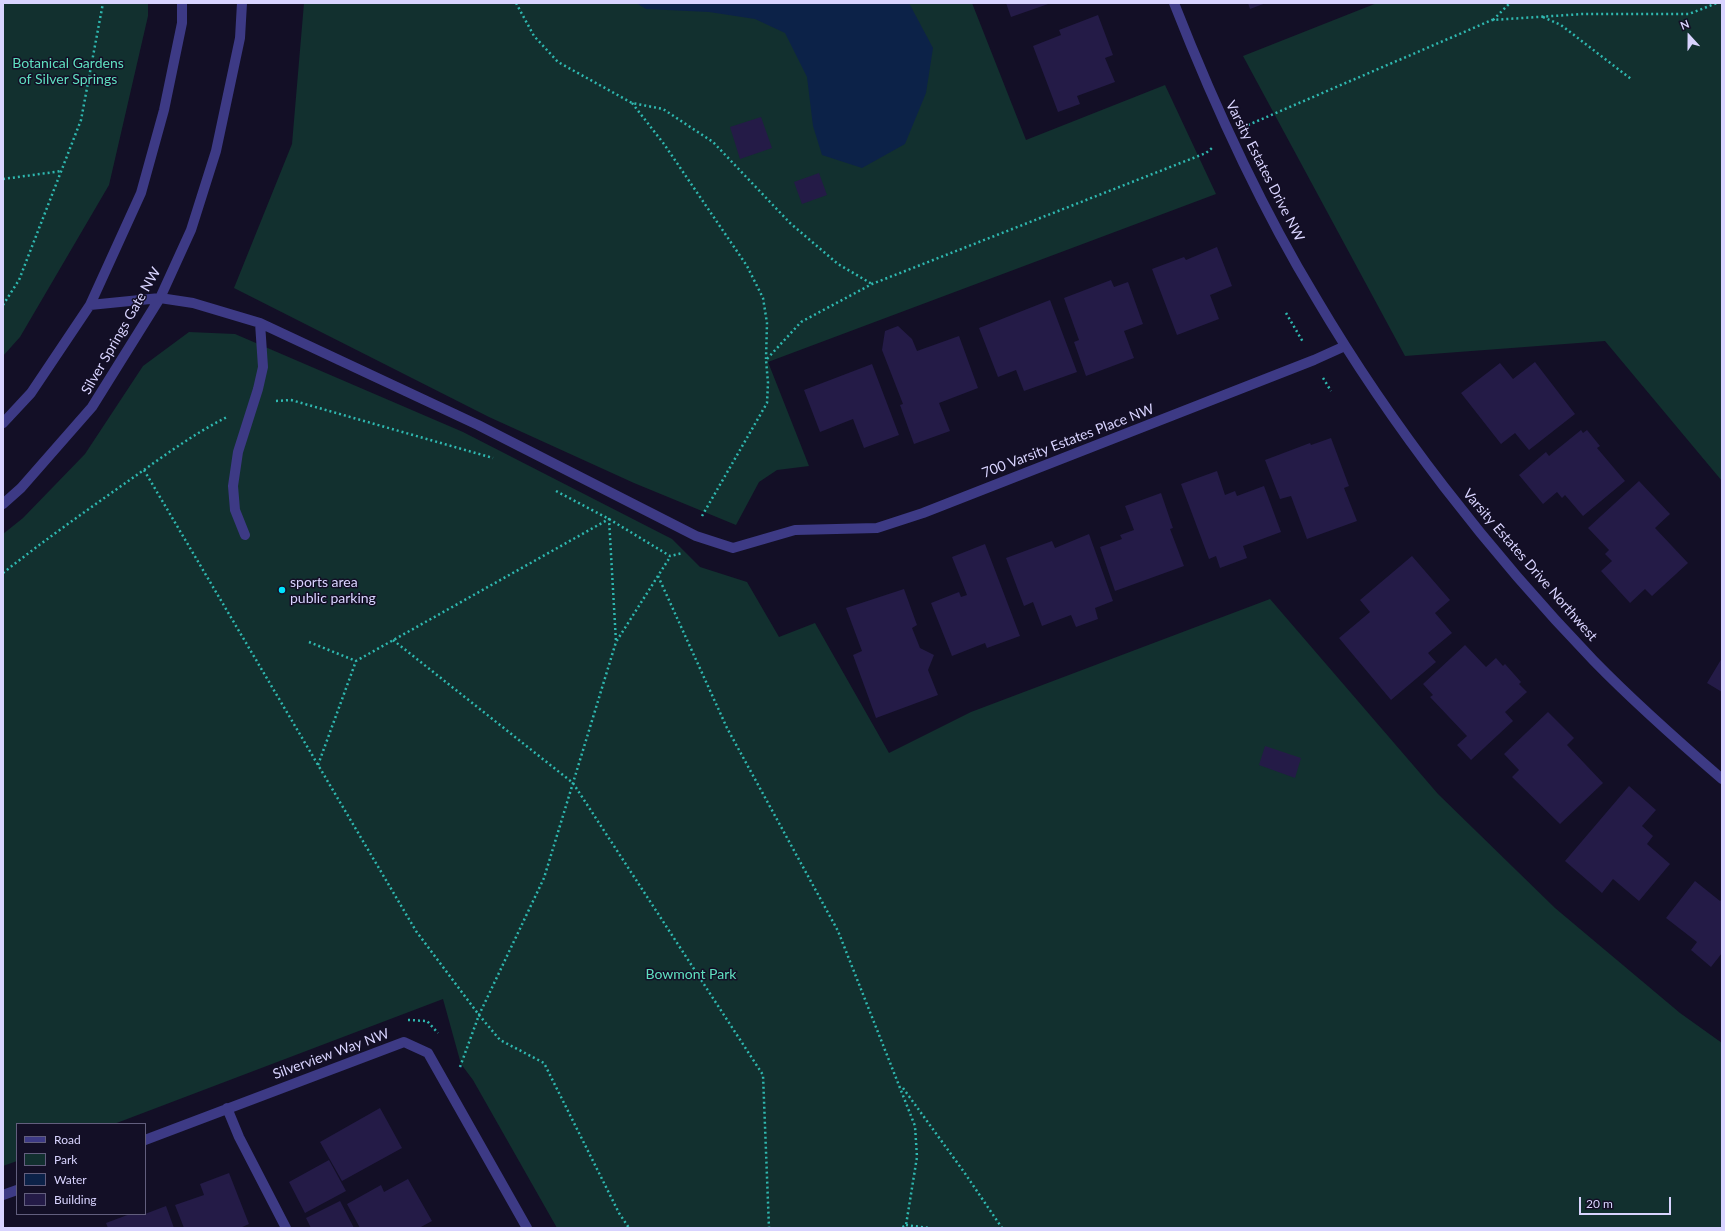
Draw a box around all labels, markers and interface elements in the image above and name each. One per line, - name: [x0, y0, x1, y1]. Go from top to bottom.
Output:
- north arrow: [1669, 16, 1709, 56]
- text: N: [1678, 17, 1691, 32]
- park label: Botanical Gardens of Silver Springs: [12, 55, 124, 88]
- street label: Varsity Estates Drive NW: [1222, 98, 1308, 244]
- street label: Silver Springs Gate NW: [78, 264, 164, 398]
- street label: 700 Varsity Estates Place NW: [980, 400, 1156, 482]
- street label: Varsity Estates Drive Northwest: [1459, 485, 1601, 645]
- place label: sports area public parking: [290, 574, 376, 606]
- marker: sports area public parking: [277, 585, 287, 595]
- park label: Bowmont Park: [646, 966, 736, 982]
- street label: Silverview Way NW: [270, 1025, 392, 1083]
- legend: [16, 1123, 146, 1215]
- text: Road: [54, 1132, 81, 1147]
- text: Park: [54, 1152, 77, 1167]
- text: Water: [54, 1172, 87, 1187]
- scale bar: [1581, 1189, 1673, 1215]
- text: Building: [54, 1192, 97, 1207]
- text: 20 m: [1586, 1196, 1613, 1211]

